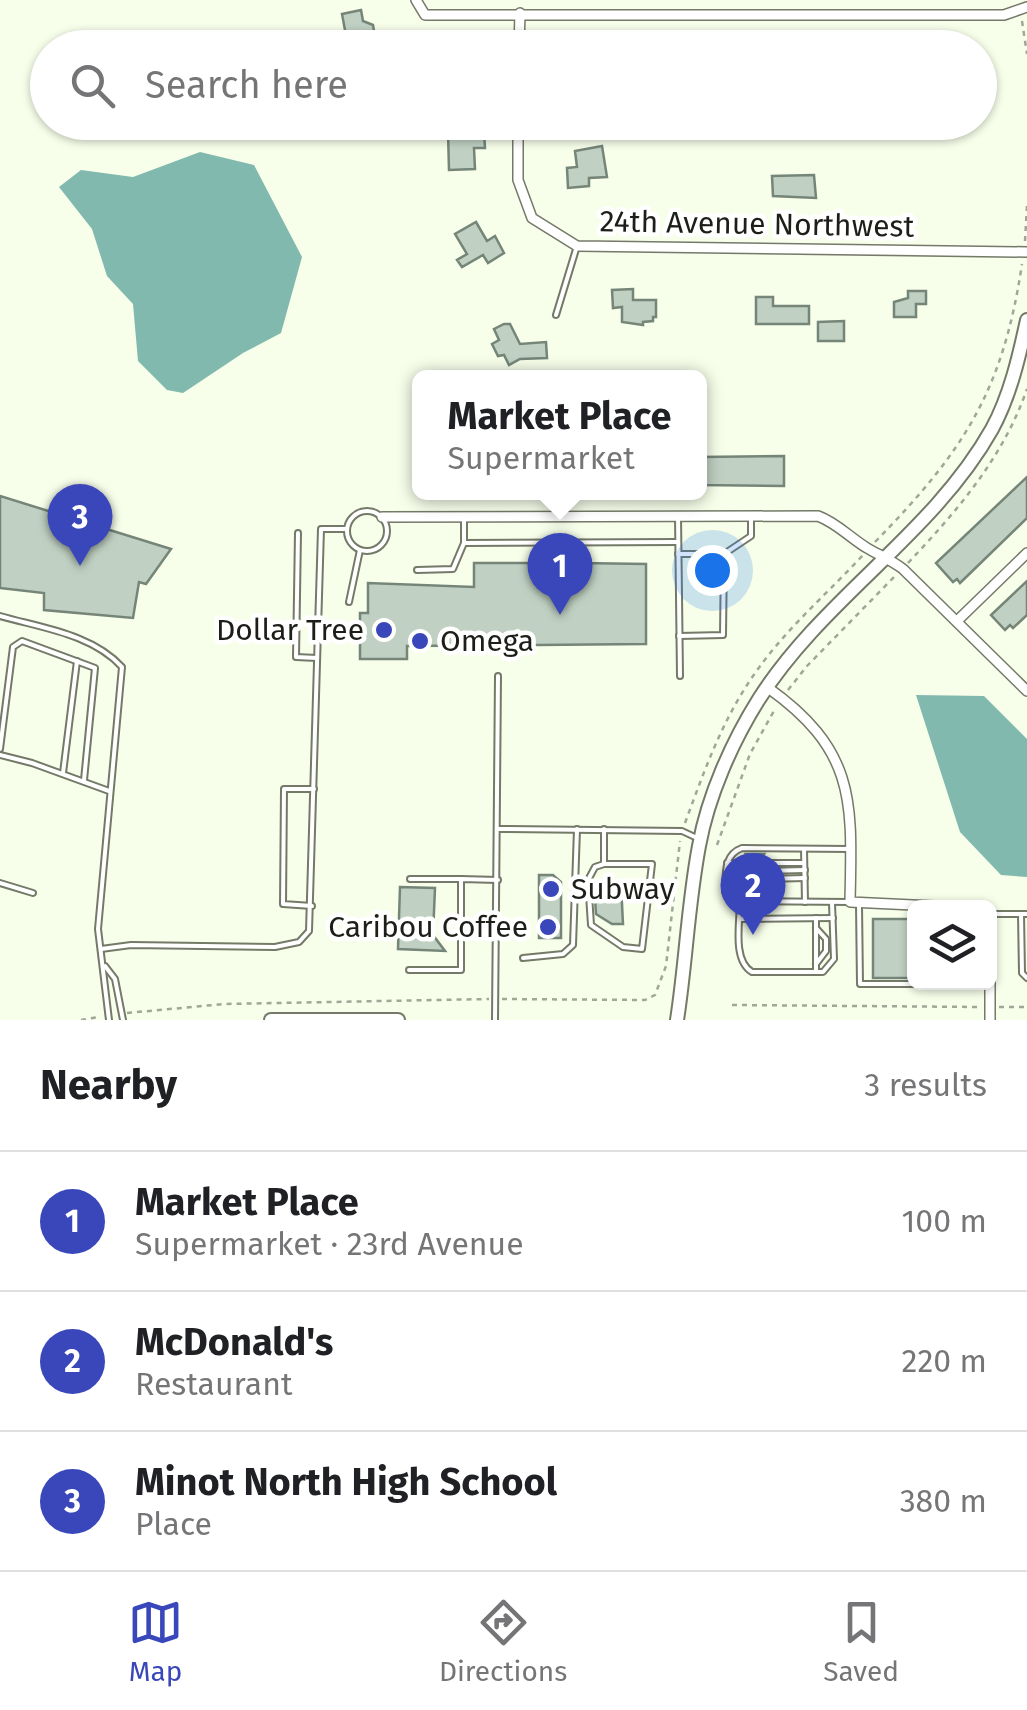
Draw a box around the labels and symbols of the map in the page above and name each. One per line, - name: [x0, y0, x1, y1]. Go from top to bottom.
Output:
- street label: 24th Avenue Northwest: [599, 203, 915, 245]
- pin: 3: [48, 484, 112, 566]
- pin: 1: [528, 532, 592, 615]
- your location: [687, 545, 738, 596]
- place label: Dollar Tree: [216, 612, 364, 648]
- marker: Dollar Tree: [373, 619, 395, 641]
- place label: Omega: [440, 623, 534, 659]
- marker: Omega: [409, 630, 431, 652]
- pin: 2: [720, 852, 786, 935]
- place label: Subway: [571, 871, 675, 907]
- marker: Subway: [540, 878, 562, 900]
- place label: Caribou Coffee: [328, 909, 528, 945]
- marker: Caribou Coffee: [537, 916, 559, 938]

